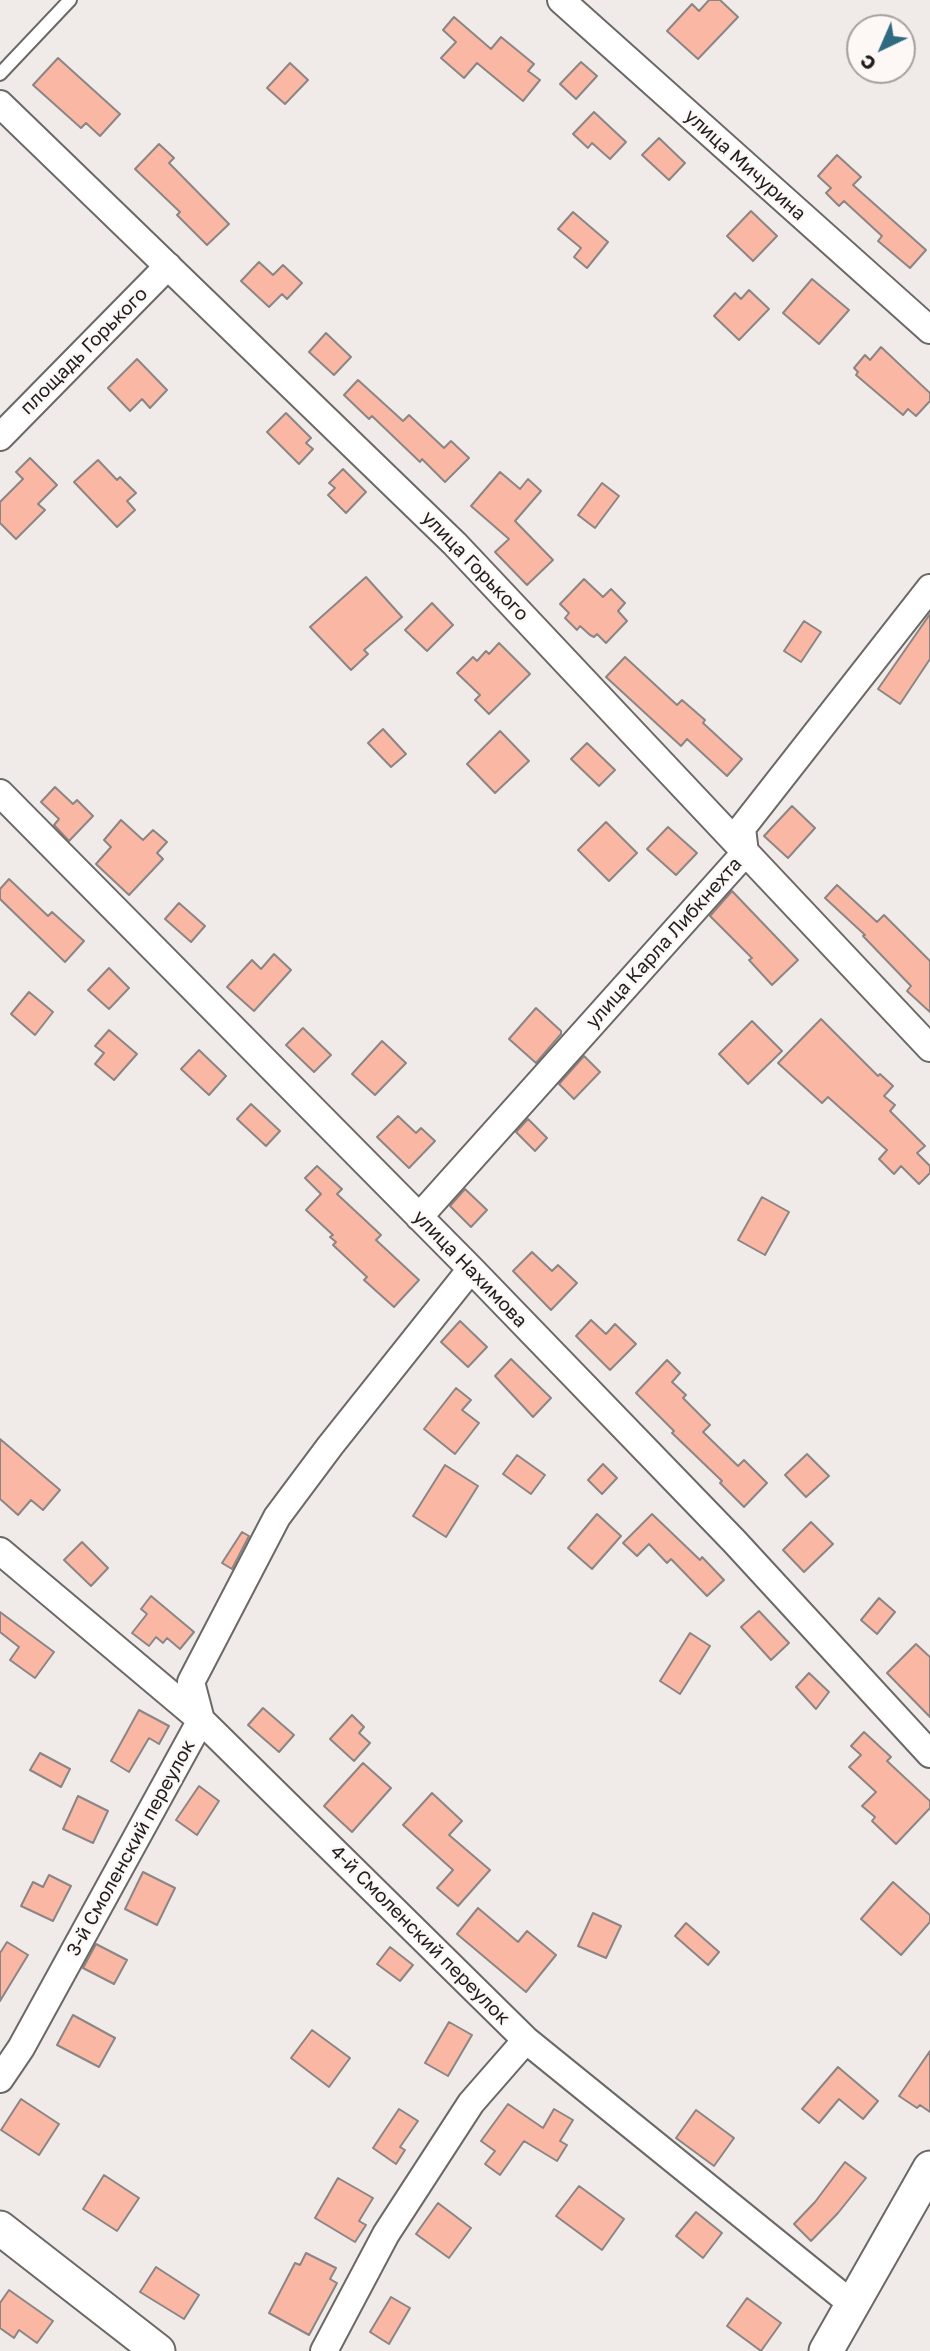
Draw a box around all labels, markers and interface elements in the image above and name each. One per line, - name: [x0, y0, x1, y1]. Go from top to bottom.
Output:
- north arrow: [846, 14, 916, 84]
- text: С: [855, 50, 880, 76]
- street label: улица Мичурина: [680, 105, 810, 225]
- street label: площадь Горького: [16, 283, 152, 419]
- street label: улица Горького: [417, 506, 533, 626]
- street label: улица Карла Либкнехта: [581, 853, 747, 1033]
- street label: улица Нахимова: [408, 1206, 532, 1332]
- street label: 3-й Смоленский переулок: [62, 1736, 200, 1960]
- street label: 4-й Смоленский переулок: [326, 1841, 514, 2029]

